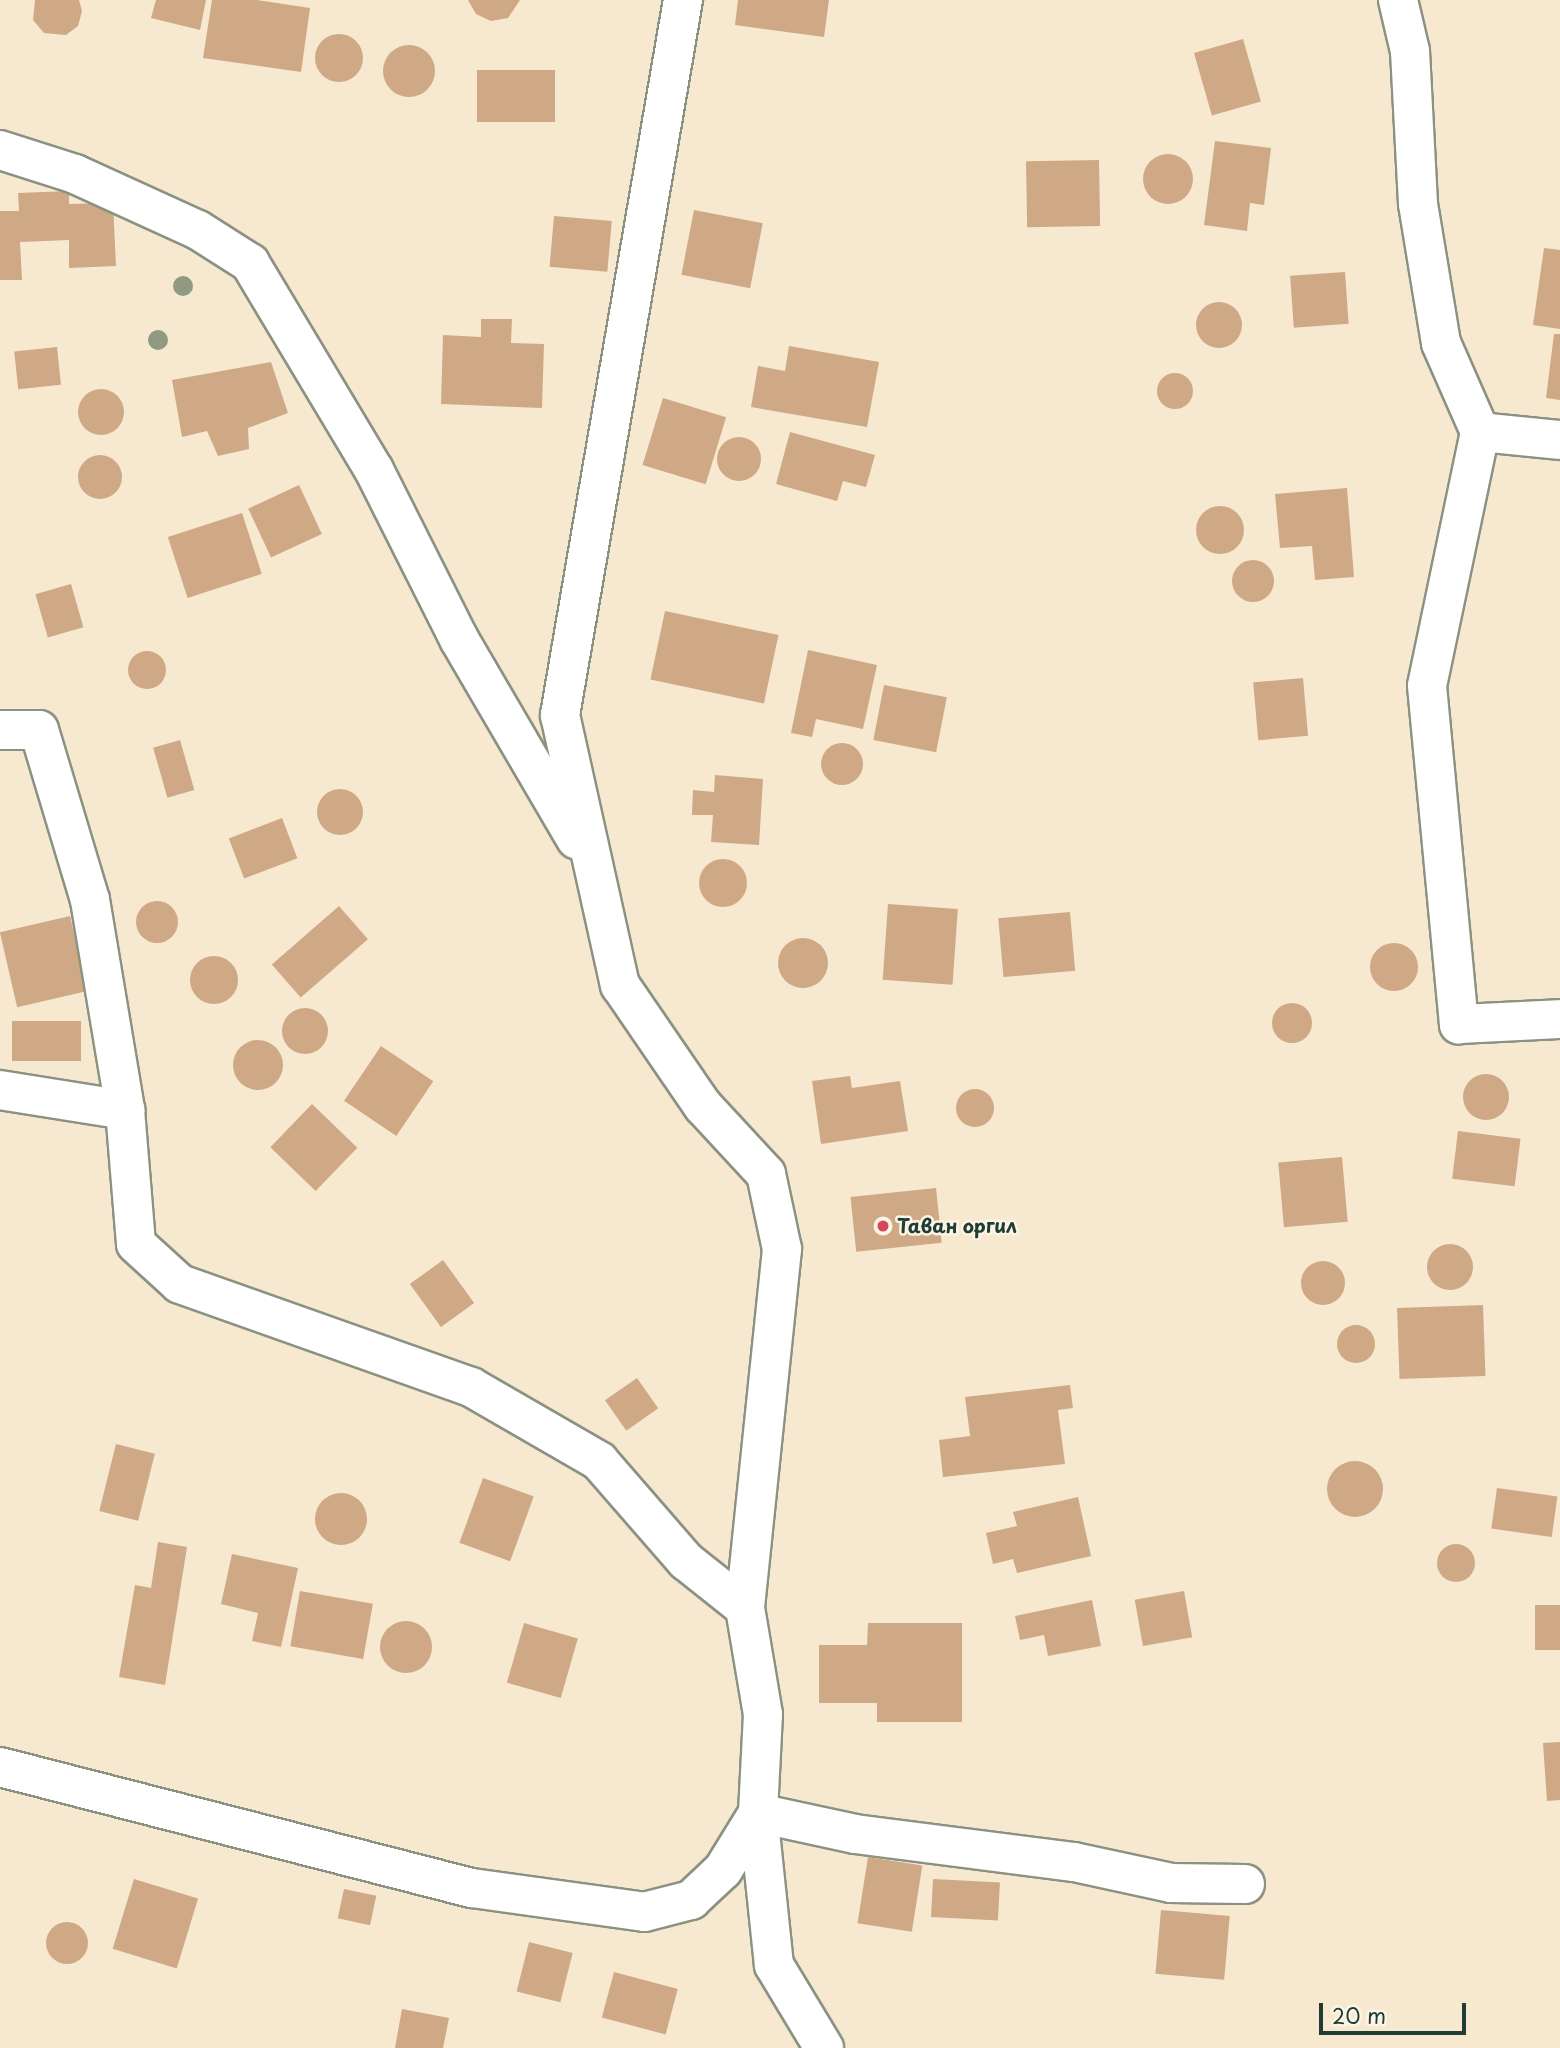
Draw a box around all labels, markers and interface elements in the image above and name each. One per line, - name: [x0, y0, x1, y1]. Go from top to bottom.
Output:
- place label: Таван оргил: [897, 1215, 1017, 1237]
- marker: Таван оргил: [875, 1218, 891, 1234]
- scale bar: [1322, 1988, 1469, 2032]
- text: 20 m: [1332, 1999, 1386, 2031]

